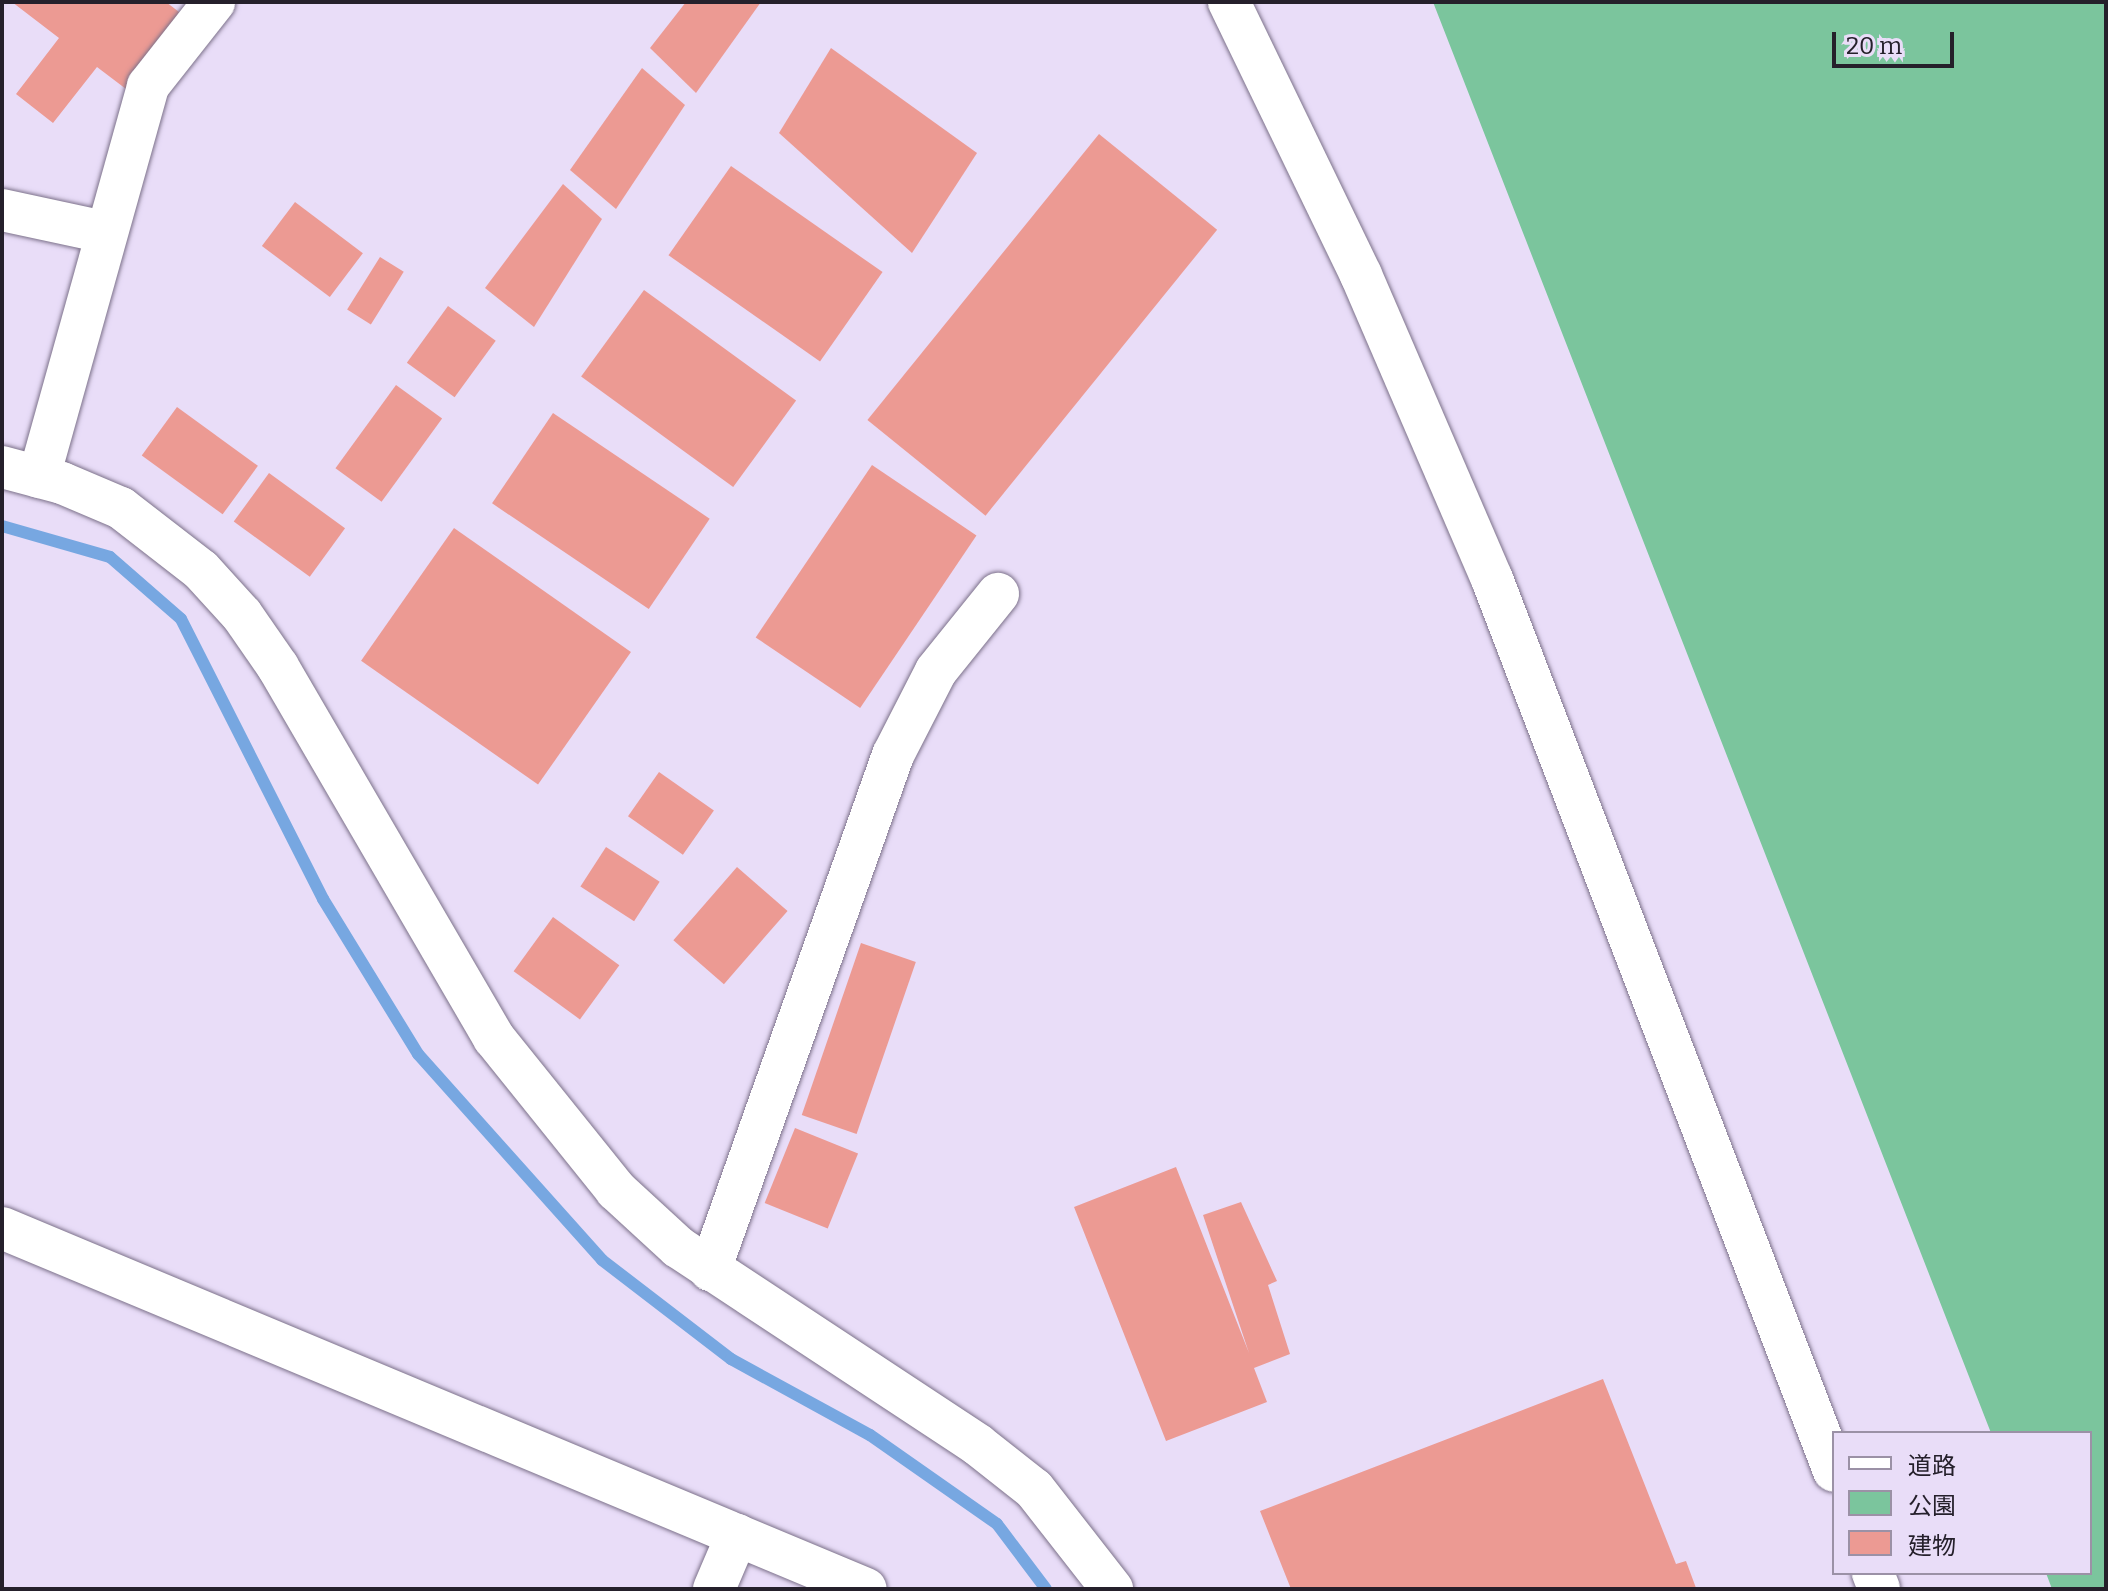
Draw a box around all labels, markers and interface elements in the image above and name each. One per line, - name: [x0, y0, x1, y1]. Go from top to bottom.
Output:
- scale bar: [1836, 16, 1958, 66]
- text: 20 m: [1846, 32, 1902, 60]
- legend: [1832, 1431, 2092, 1575]
- text: 道路: [1908, 1452, 1956, 1480]
- text: 公園: [1908, 1492, 1956, 1520]
- text: 建物: [1908, 1532, 1956, 1560]

